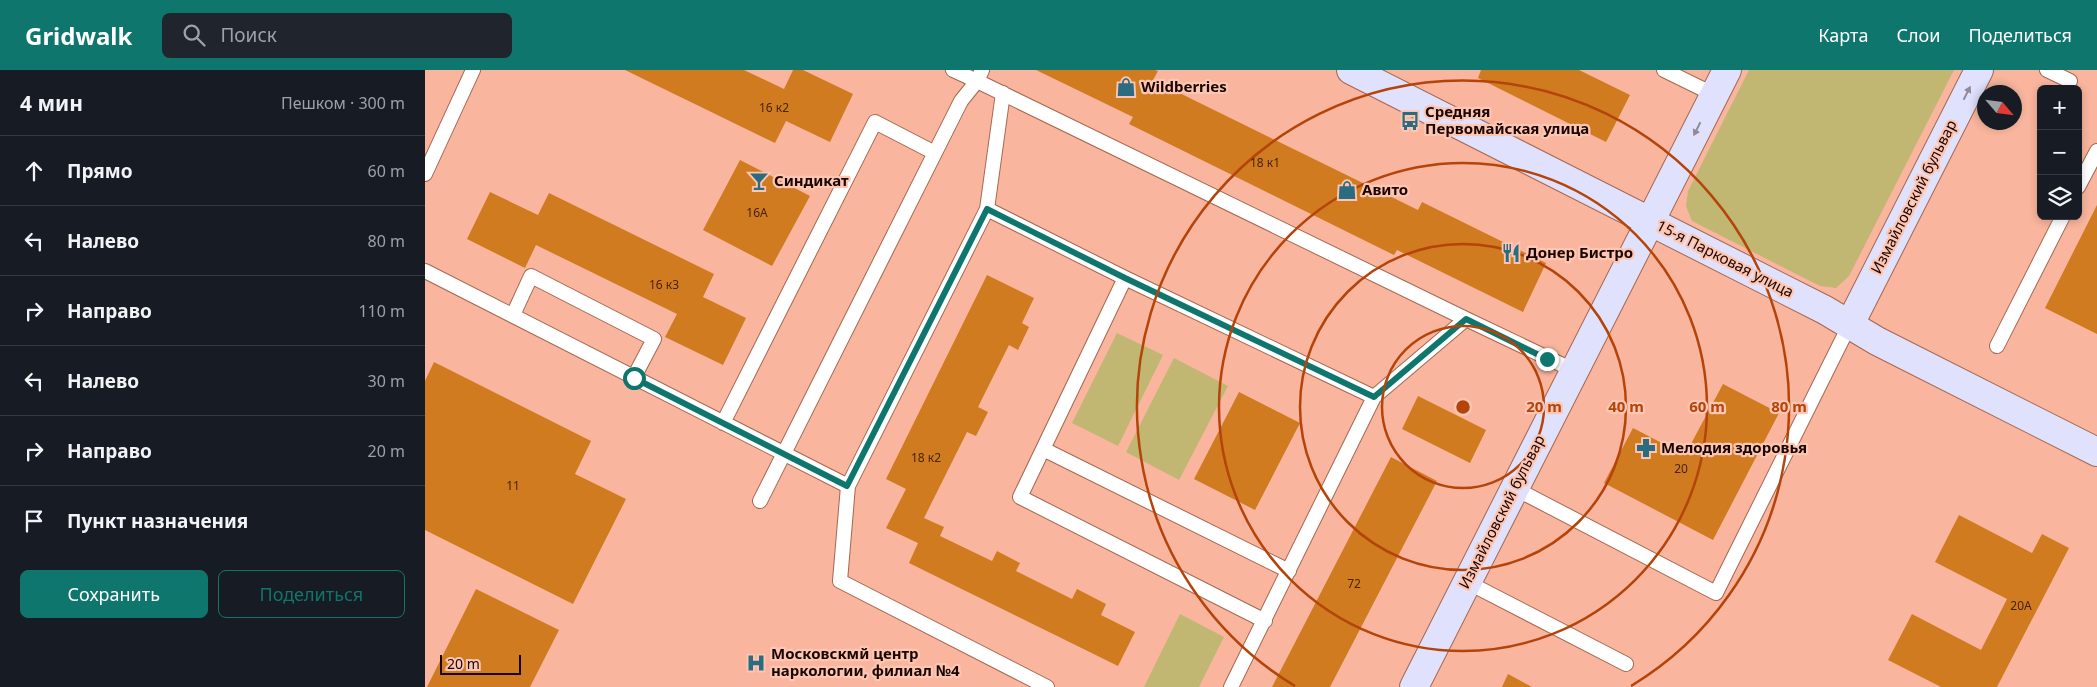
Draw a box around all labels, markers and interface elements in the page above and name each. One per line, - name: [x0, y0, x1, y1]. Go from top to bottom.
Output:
- search box: [162, 13, 512, 58]
- text: Gridwalk: [25, 19, 132, 52]
- icon: search: [180, 21, 208, 49]
- text: Поиск: [220, 22, 277, 48]
- text: Карта: [1818, 23, 1868, 47]
- text: Слои: [1896, 23, 1940, 47]
- text: Поделиться: [1968, 23, 2072, 47]
- shop icon: Wildberries: [1115, 76, 1137, 98]
- place label: Wildberries: [1141, 76, 1227, 96]
- north arrow: [1977, 85, 2022, 130]
- map controls: [2037, 85, 2082, 220]
- button: +: [2037, 85, 2082, 130]
- one-way arrow: [1963, 86, 1971, 101]
- text: 4 мин: [20, 89, 83, 117]
- text: Пешком · 300 m: [281, 92, 405, 114]
- house number: 16 к2: [759, 99, 789, 116]
- place label: Средняя Первомайская улица: [1425, 101, 1589, 138]
- bus stop icon: Средняя Первомайская улица: [1399, 110, 1421, 132]
- street label: Измайловский бульвар: [1866, 116, 1961, 277]
- one-way arrow: [1693, 122, 1701, 136]
- button: −: [2037, 130, 2082, 175]
- house number: 18 к1: [1250, 154, 1280, 171]
- icon: ahead: [20, 157, 48, 185]
- text: Прямо: [67, 158, 133, 184]
- text: 60 m: [368, 160, 405, 182]
- bar icon: Синдикат: [748, 170, 770, 192]
- place label: Синдикат: [774, 170, 849, 190]
- button: layers: [2037, 175, 2082, 220]
- shop icon: Авито: [1336, 179, 1358, 201]
- place label: Авито: [1362, 179, 1408, 199]
- house number: 16А: [746, 204, 768, 221]
- street label: 15-я Парковая улица: [1653, 215, 1797, 301]
- icon: left: [20, 227, 48, 255]
- text: Налево: [67, 228, 139, 254]
- text: 80 m: [368, 230, 405, 252]
- restaurant icon: Донер Бистро: [1500, 242, 1522, 264]
- place label: Донер Бистро: [1526, 242, 1633, 262]
- house number: 16 к3: [649, 276, 679, 293]
- icon: right: [20, 297, 48, 325]
- text: Направо: [67, 298, 152, 324]
- text: 110 m: [358, 300, 405, 322]
- route end: [1536, 348, 1559, 371]
- icon: left: [20, 367, 48, 395]
- route start: [623, 367, 646, 390]
- text: Налево: [67, 368, 139, 394]
- text: 30 m: [368, 370, 405, 392]
- text: 20 m: [1526, 396, 1562, 416]
- text: 40 m: [1608, 396, 1644, 416]
- text: 60 m: [1689, 396, 1725, 416]
- text: 80 m: [1771, 396, 1807, 416]
- centre of rings: [1454, 398, 1472, 416]
- street label: Измайловский бульвар: [1454, 431, 1549, 592]
- icon: right: [20, 437, 48, 465]
- pharmacy icon: Мелодия здоровья: [1635, 437, 1657, 459]
- place label: Мелодия здоровья: [1661, 437, 1807, 457]
- text: Направо: [67, 438, 152, 464]
- text: 20 m: [368, 440, 405, 462]
- house number: 18 к2: [911, 449, 941, 466]
- house number: 20: [1674, 460, 1688, 477]
- house number: 11: [506, 477, 520, 494]
- icon: arrive: [20, 507, 48, 535]
- text: Пункт назначения: [67, 508, 248, 534]
- button: Сохранить: [20, 570, 208, 618]
- button: Поделиться: [218, 570, 405, 618]
- house number: 72: [1347, 575, 1361, 592]
- house number: 20А: [2010, 597, 2032, 614]
- place label: Московскмй центр наркологии, филиал №4: [771, 643, 960, 680]
- scale bar: [440, 652, 521, 675]
- hospital icon: Московскмй центр наркологии, филиал №4: [745, 652, 767, 674]
- text: 20 m: [447, 654, 480, 673]

